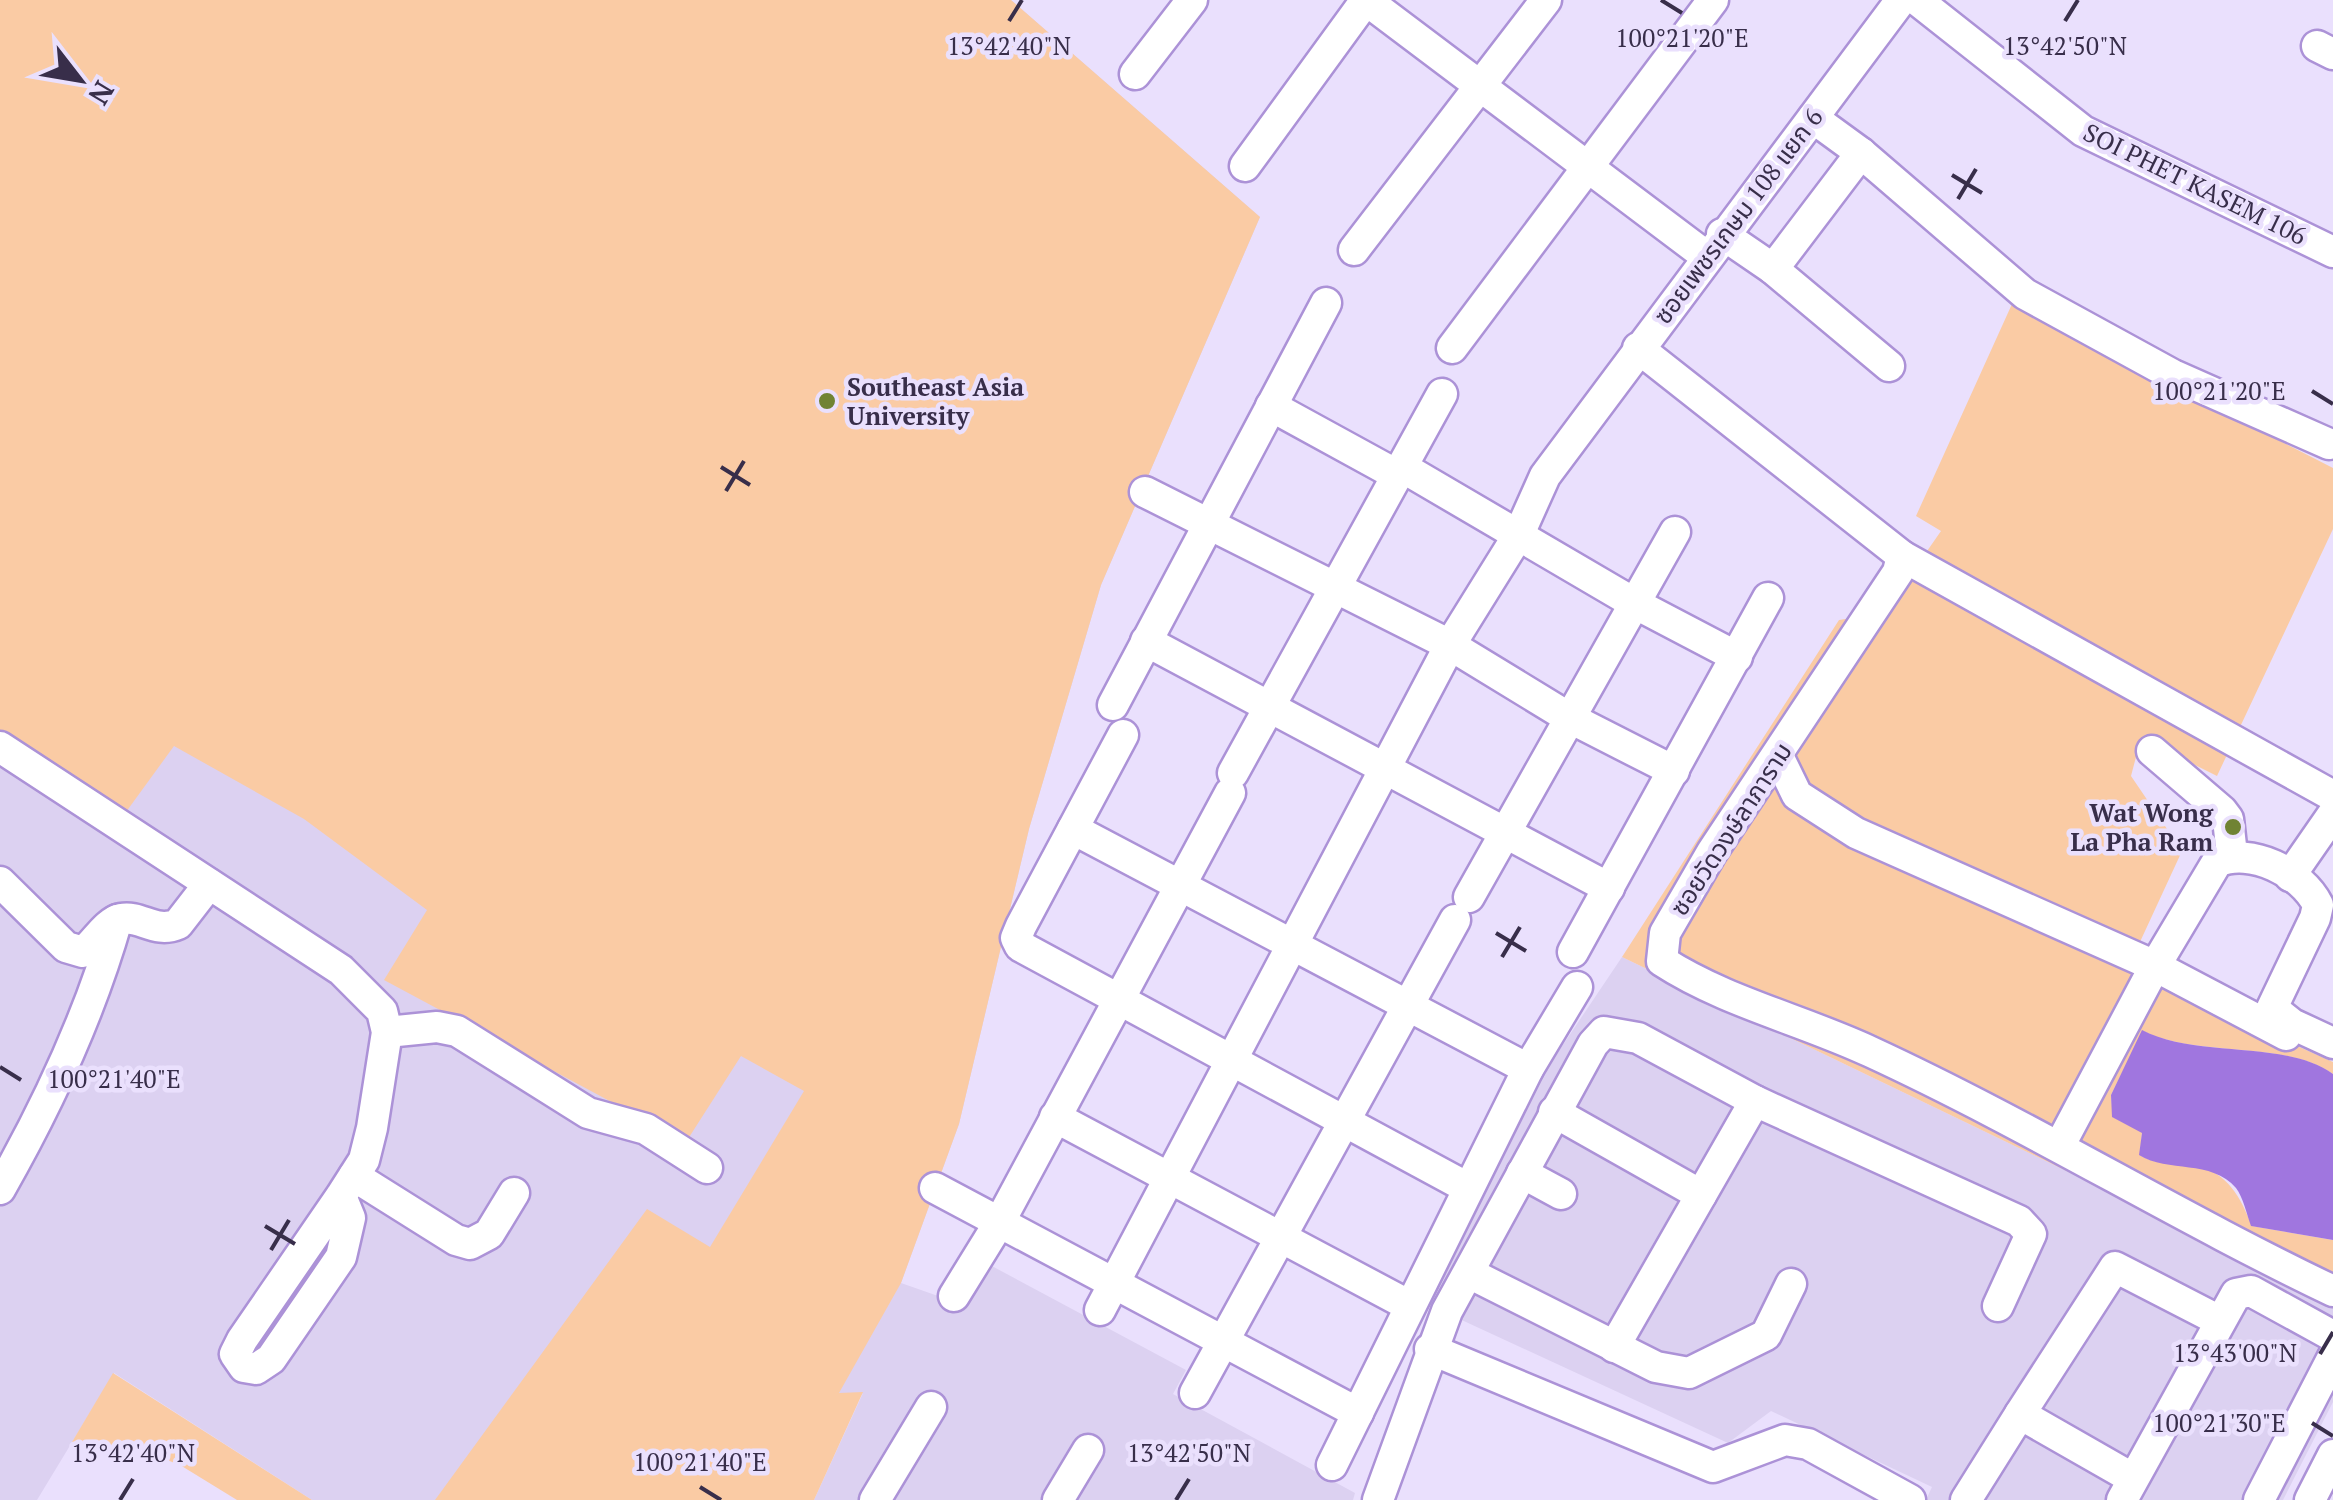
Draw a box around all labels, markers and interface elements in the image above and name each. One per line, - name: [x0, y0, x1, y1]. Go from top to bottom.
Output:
- text: 100°21'20"E: [1615, 21, 1749, 54]
- text: 13°42'40"N: [947, 29, 1071, 62]
- text: 13°42'50"N: [2003, 29, 2127, 62]
- north arrow: [30, 30, 130, 130]
- text: N: [81, 75, 123, 112]
- street label: ซอยเพชรเกษม 108 แยก 6: [1646, 101, 1830, 330]
- street label: SOI PHET KASEM 106: [2078, 115, 2312, 252]
- place label: Southeast Asia University: [847, 370, 1024, 432]
- text: 100°21'20"E: [2152, 374, 2286, 407]
- marker: Southeast Asia University: [816, 390, 838, 412]
- street label: ซอยวัดวงษ์ลาภาราม: [1662, 736, 1799, 922]
- place label: Wat Wong La Pha Ram: [2071, 796, 2214, 858]
- marker: Wat Wong La Pha Ram: [2222, 816, 2244, 838]
- text: 100°21'40"E: [47, 1062, 181, 1095]
- text: 13°43'00"N: [2173, 1336, 2297, 1369]
- text: 100°21'30"E: [2152, 1406, 2286, 1439]
- text: 13°42'40"N: [71, 1436, 195, 1469]
- text: 13°42'50"N: [1127, 1436, 1251, 1469]
- text: 100°21'40"E: [633, 1445, 767, 1478]

